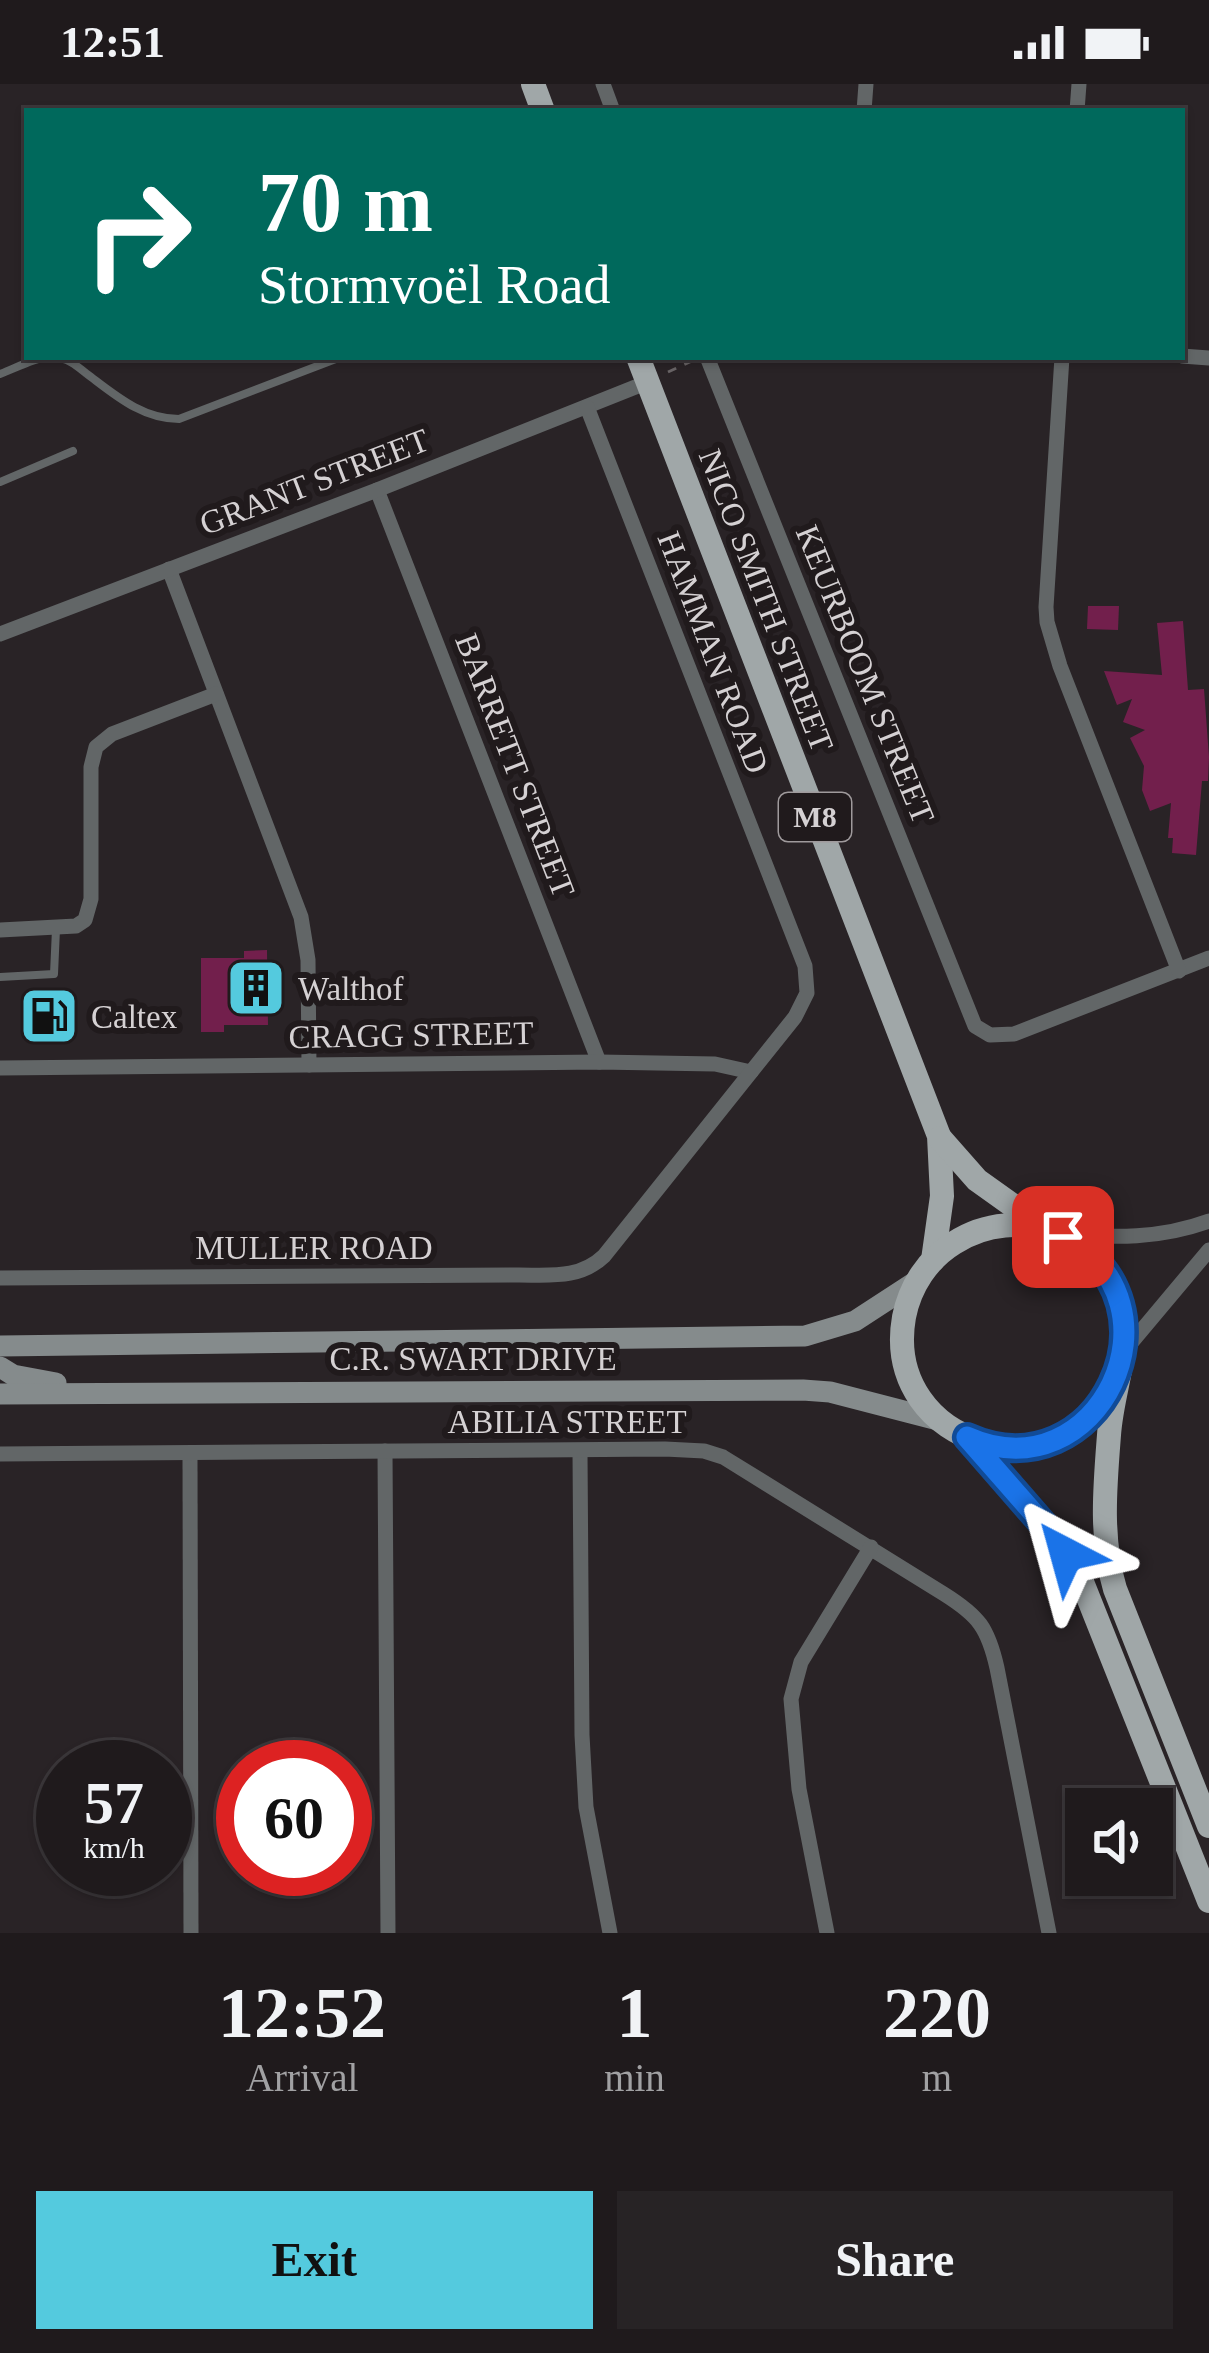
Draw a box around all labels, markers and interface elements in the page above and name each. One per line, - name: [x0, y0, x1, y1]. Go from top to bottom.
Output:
- text: 12:51: [60, 17, 165, 67]
- icon: right: [60, 156, 216, 312]
- text: 70 m: [258, 156, 433, 249]
- text: Stormvoël Road: [258, 255, 610, 315]
- street label: GRANT STREET: [195, 422, 434, 542]
- street label: NICO SMITH STREET: [692, 444, 840, 757]
- street label: KEURBOOM STREET: [789, 520, 941, 829]
- street label: HAMMAN ROAD: [650, 527, 776, 778]
- street label: BARRETT STREET: [448, 629, 582, 902]
- road number: M8: [779, 793, 851, 841]
- building icon: Walthof: [225, 957, 287, 1019]
- place label: Walthof: [298, 971, 403, 1007]
- fuel station icon: Caltex: [18, 985, 80, 1047]
- place label: Caltex: [91, 999, 178, 1035]
- street label: CRAGG STREET: [288, 1015, 534, 1055]
- pin: [1012, 1186, 1114, 1288]
- icon: arrive: [1030, 1204, 1096, 1270]
- street label: MULLER ROAD: [195, 1230, 433, 1266]
- street label: C.R. SWART DRIVE: [329, 1341, 617, 1377]
- street label: ABILIA STREET: [447, 1404, 687, 1440]
- position arrow: [1003, 1491, 1129, 1617]
- speed limit sign: 60: [216, 1740, 372, 1896]
- text: 57: [84, 1770, 144, 1836]
- map controls: [1065, 1788, 1173, 1896]
- button: sound: [1065, 1788, 1173, 1896]
- text: km/h: [83, 1831, 145, 1864]
- text: 12:52: [218, 1973, 386, 2053]
- text: 1: [616, 1973, 652, 2053]
- text: 220: [883, 1973, 991, 2053]
- text: Arrival: [246, 2056, 358, 2099]
- text: min: [604, 2056, 665, 2099]
- text: m: [922, 2056, 952, 2099]
- button: Exit: [36, 2191, 593, 2329]
- button: Share: [617, 2191, 1173, 2329]

